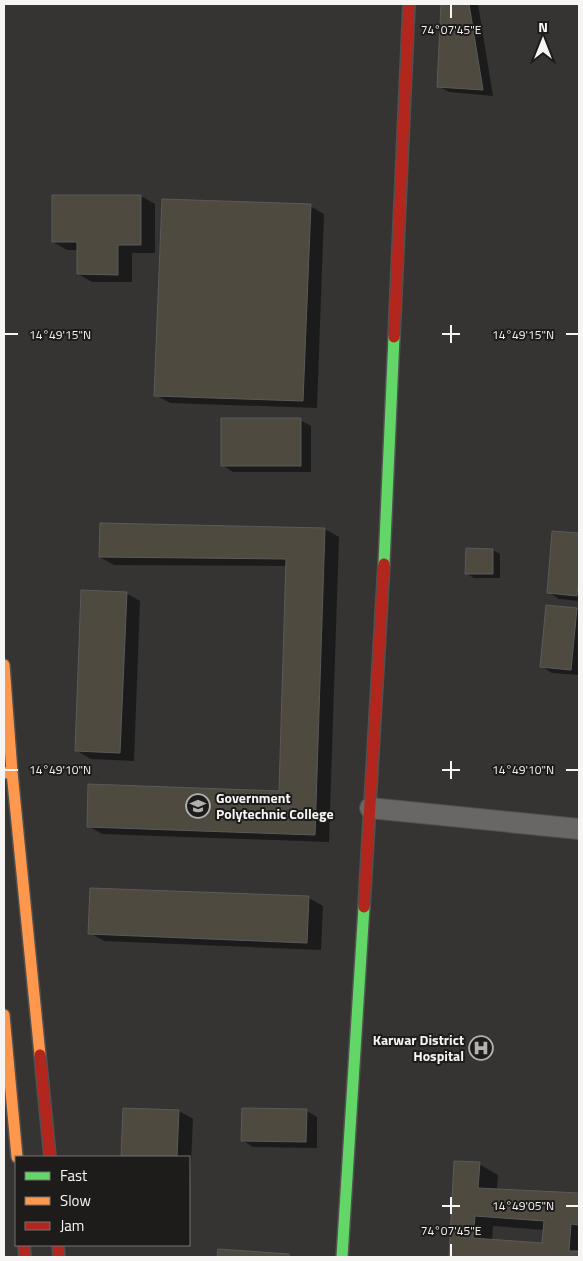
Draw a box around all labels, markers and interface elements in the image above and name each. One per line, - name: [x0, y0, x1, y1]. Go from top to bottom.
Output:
- north arrow: [518, 15, 568, 65]
- text: N: [538, 16, 548, 37]
- text: 74°07'45"E: [421, 20, 482, 39]
- text: 14°49'15"N: [29, 325, 91, 344]
- text: 14°49'15"N: [492, 325, 554, 344]
- text: 14°49'10"N: [29, 760, 91, 779]
- text: 14°49'10"N: [492, 760, 554, 779]
- place label: Government Polytechnic College: [216, 787, 334, 824]
- school or university icon: Government Polytechnic College: [185, 793, 211, 819]
- place label: Karwar District Hospital: [373, 1029, 464, 1066]
- hospital icon: Karwar District Hospital: [468, 1035, 494, 1061]
- legend: [15, 1156, 190, 1246]
- text: Fast: [60, 1164, 88, 1187]
- text: Slow: [60, 1189, 91, 1212]
- text: 14°49'05"N: [492, 1196, 554, 1215]
- text: Jam: [60, 1214, 84, 1237]
- text: 74°07'45"E: [421, 1221, 482, 1240]

